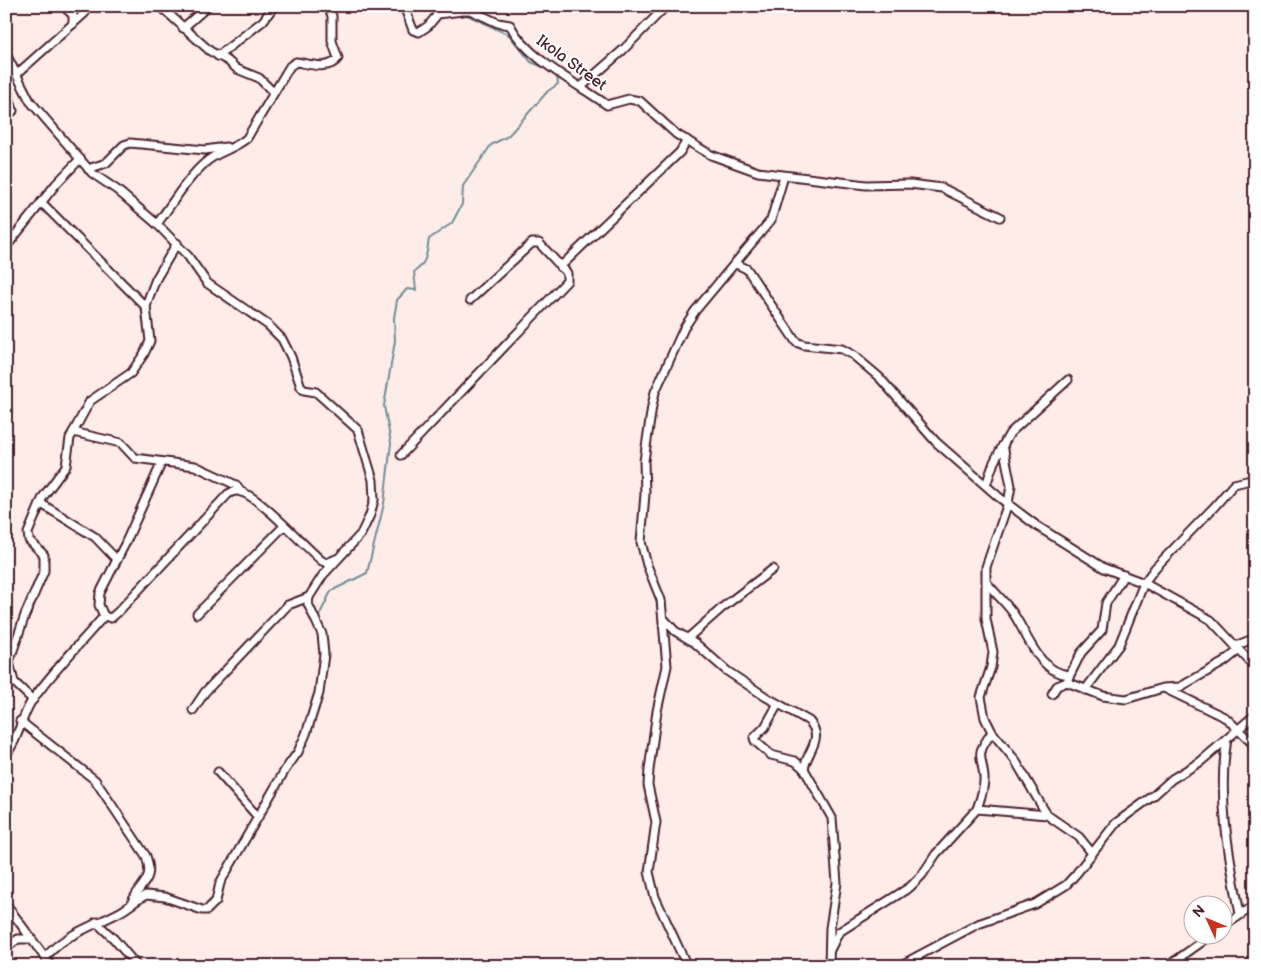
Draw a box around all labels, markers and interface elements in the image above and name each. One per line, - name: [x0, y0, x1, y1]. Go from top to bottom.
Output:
- street label: Ikola Street: [532, 31, 610, 95]
- north arrow: [1184, 894, 1234, 944]
- text: N: [1189, 902, 1209, 921]

